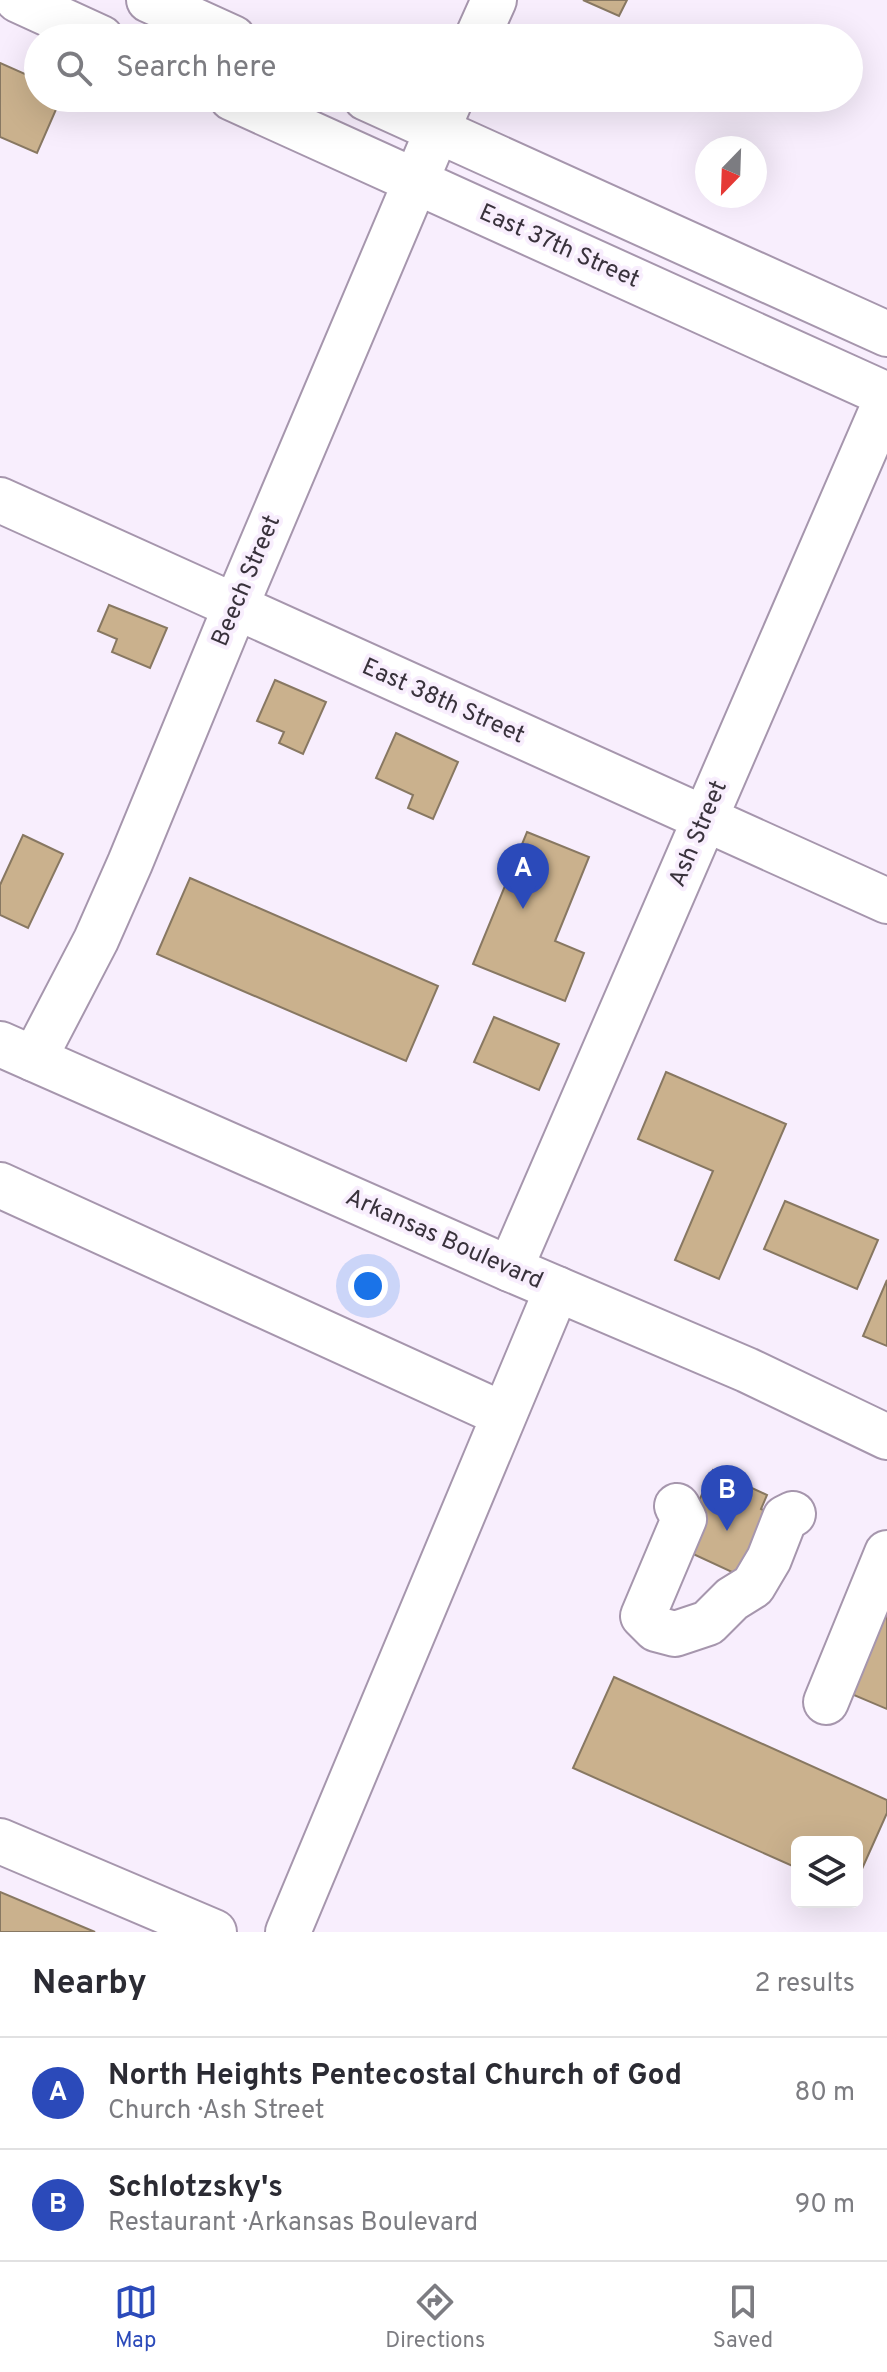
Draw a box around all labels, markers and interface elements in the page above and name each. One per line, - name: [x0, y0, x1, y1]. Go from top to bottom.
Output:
- search box: [24, 24, 863, 112]
- icon: search: [52, 46, 96, 90]
- text: Search here: [116, 50, 276, 87]
- north arrow: [695, 136, 767, 208]
- street label: East 37th Street: [474, 198, 644, 296]
- street label: Beech Street: [206, 511, 288, 651]
- street label: East 38th Street: [357, 653, 529, 751]
- street label: Ash Street: [663, 776, 735, 892]
- pin: A: [497, 843, 549, 909]
- street label: Arkansas Boulevard: [341, 1183, 547, 1297]
- your location: [348, 1266, 388, 1306]
- pin: B: [701, 1465, 753, 1531]
- map controls: [791, 1836, 863, 1908]
- button: layers: [791, 1836, 863, 1908]
- text: Nearby: [32, 1963, 147, 2006]
- text: 2 results: [755, 1968, 855, 2001]
- text: North Heights Pentecostal Church of God: [108, 2058, 682, 2095]
- text: A: [49, 2077, 67, 2110]
- text: 80 m: [795, 2077, 855, 2110]
- text: Church · Ash Street: [108, 2095, 325, 2128]
- text: Schlotzsky's: [108, 2170, 283, 2207]
- text: B: [49, 2189, 67, 2222]
- text: 90 m: [795, 2189, 855, 2222]
- text: Restaurant · Arkansas Boulevard: [108, 2207, 478, 2240]
- tab: Map: [114, 2280, 158, 2355]
- tab: Directions: [385, 2280, 485, 2355]
- tab: Saved: [713, 2280, 773, 2355]

